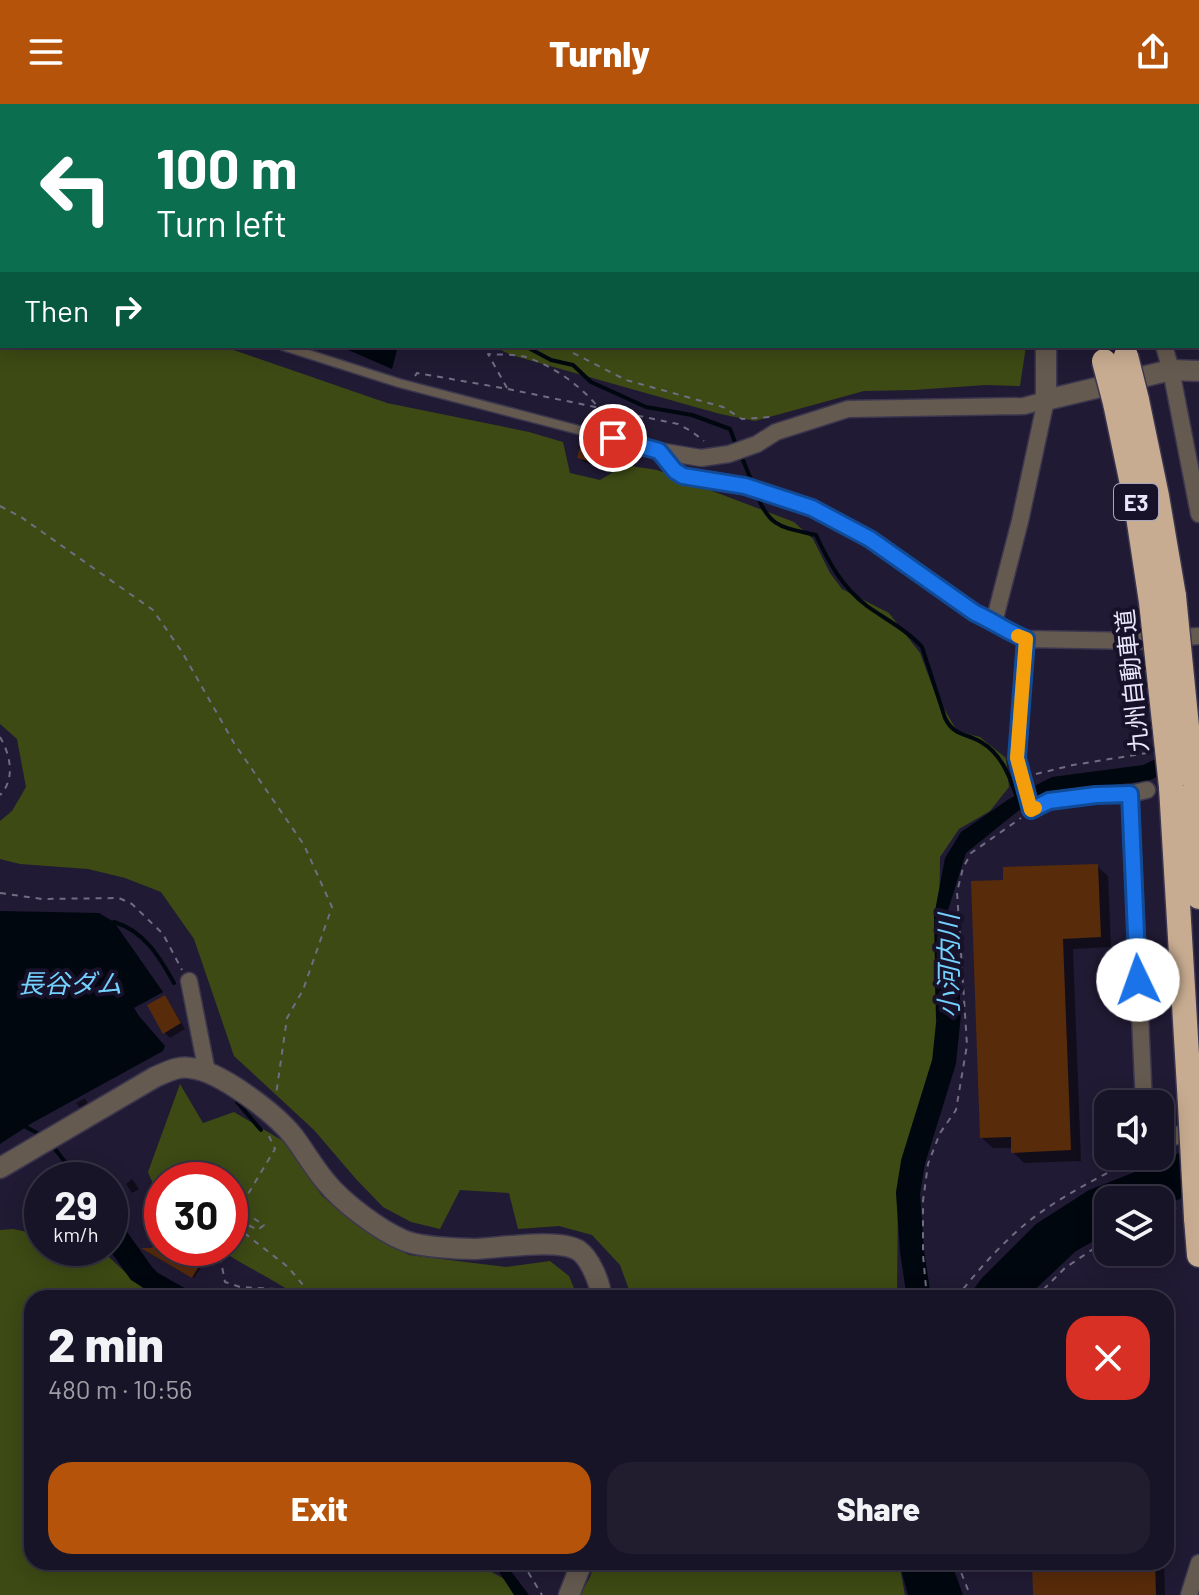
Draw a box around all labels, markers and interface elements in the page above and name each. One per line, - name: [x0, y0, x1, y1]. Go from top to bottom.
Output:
- icon: menu: [24, 30, 68, 74]
- icon: share: [1131, 30, 1175, 74]
- text: Turnly: [549, 31, 650, 74]
- text: 100 m: [156, 133, 298, 200]
- icon: left: [24, 136, 128, 240]
- text: Turn left: [156, 201, 287, 244]
- icon: right: [105, 288, 149, 332]
- text: Then: [24, 292, 89, 328]
- pin: [579, 404, 647, 472]
- icon: arrive: [591, 416, 635, 460]
- road number: E3: [1114, 484, 1158, 520]
- street label: 九州自動車道: [1109, 608, 1153, 754]
- water label: 小河内川: [932, 911, 963, 1018]
- position arrow: [1096, 938, 1180, 1022]
- water label: 長谷ダム: [18, 967, 122, 998]
- map controls: [1094, 1090, 1174, 1266]
- button: sound: [1094, 1090, 1174, 1170]
- speed limit sign: 30: [144, 1162, 248, 1266]
- text: 29: [54, 1180, 98, 1228]
- button: layers: [1094, 1186, 1174, 1266]
- text: km/h: [53, 1222, 99, 1246]
- text: 2 min: [48, 1314, 164, 1372]
- button: close: [1066, 1316, 1150, 1400]
- text: 480 m · 10:56: [48, 1373, 192, 1404]
- button: Exit: [48, 1462, 591, 1554]
- button: Share: [607, 1462, 1150, 1554]

